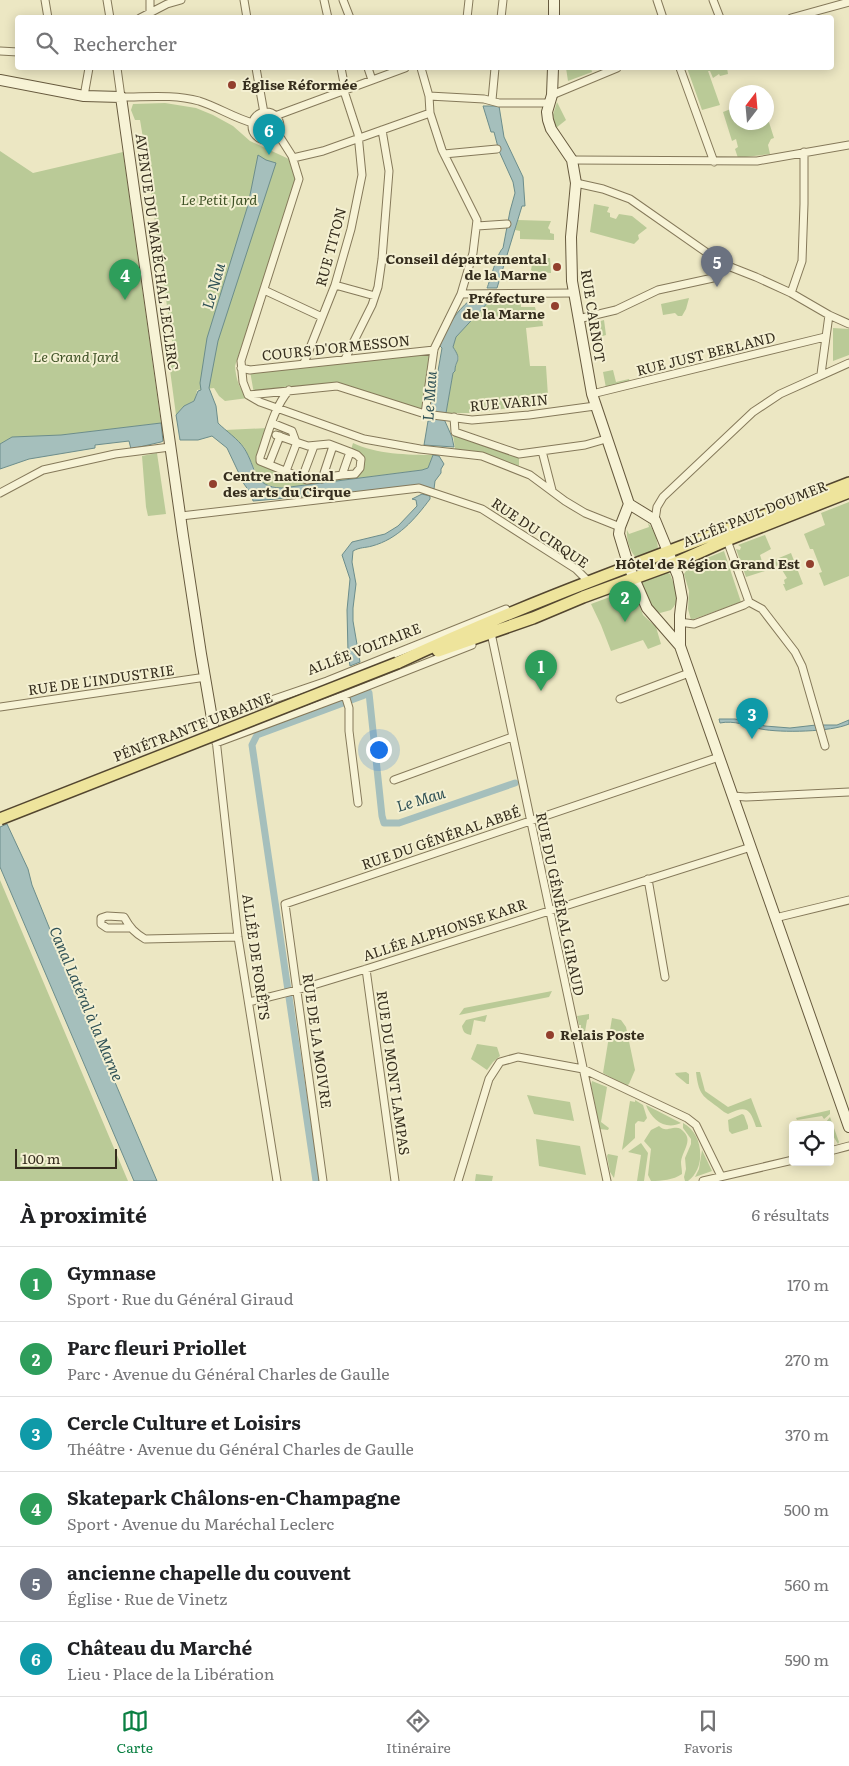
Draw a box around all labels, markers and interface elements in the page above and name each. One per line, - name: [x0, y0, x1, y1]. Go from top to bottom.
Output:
- search box: [15, 15, 834, 70]
- icon: search: [33, 29, 61, 57]
- text: Rechercher: [73, 29, 177, 57]
- place label: Église Réformée: [242, 74, 357, 94]
- marker: Église Réformée: [226, 79, 238, 91]
- north arrow: [729, 85, 774, 130]
- pin: 6: [253, 114, 285, 155]
- street label: AVENUE DU MARÉCHAL LECLERC: [131, 132, 185, 372]
- park label: Le Petit Jard: [181, 189, 257, 209]
- street label: RUE TITON: [310, 205, 350, 288]
- pin: 5: [701, 246, 733, 287]
- place label: Conseil départemental de la Marne: [385, 248, 547, 284]
- pin: 4: [109, 259, 141, 300]
- water label: Le Nau: [195, 260, 230, 311]
- marker: Conseil départemental de la Marne: [551, 261, 563, 273]
- street label: RUE CARNOT: [577, 268, 611, 364]
- place label: Préfecture de la Marne: [462, 287, 545, 323]
- marker: Préfecture de la Marne: [549, 300, 561, 312]
- street label: RUE JUST BERLAND: [634, 326, 778, 380]
- street label: COURS D'ORMESSON: [261, 329, 411, 365]
- park label: Le Grand Jard: [33, 346, 119, 366]
- water label: Le Mau: [415, 370, 442, 422]
- street label: RUE VARIN: [469, 389, 549, 415]
- place label: Centre national des arts du Cirque: [223, 465, 351, 501]
- street label: ALLÉE PAUL DOUMER: [679, 475, 830, 551]
- marker: Centre national des arts du Cirque: [207, 478, 219, 490]
- street label: RUE DU CIRQUE: [488, 492, 593, 572]
- place label: Hôtel de Région Grand Est: [615, 553, 801, 573]
- marker: Hôtel de Région Grand Est: [804, 558, 816, 570]
- pin: 2: [609, 581, 641, 622]
- street label: ALLÉE VOLTAIRE: [304, 617, 424, 679]
- pin: 1: [525, 650, 557, 691]
- street label: RUE DE L'INDUSTRIE: [26, 659, 175, 699]
- street label: PÉNÉTRANTE URBAINE: [110, 686, 275, 766]
- pin: 3: [736, 698, 768, 739]
- your location: [366, 737, 392, 763]
- water label: Le Mau: [393, 780, 448, 817]
- street label: RUE DU GÉNÉRAL ABBÉ: [358, 800, 523, 874]
- street label: RUE DU GÉNÉRAL GIRAUD: [532, 810, 590, 998]
- street label: ALLÉE DE FORÊTS: [238, 892, 276, 1021]
- street label: ALLÉE ALPHONSE KARR: [360, 893, 529, 965]
- water label: Canal Latéral à la Marne: [44, 922, 130, 1084]
- street label: RUE DE LA MOIVRE: [299, 972, 337, 1110]
- street label: RUE DU MONT LAMPAS: [373, 989, 415, 1156]
- place label: Relais Poste: [560, 1024, 645, 1044]
- marker: Relais Poste: [544, 1029, 556, 1041]
- map controls: [789, 1121, 834, 1166]
- button: locate: [789, 1121, 834, 1166]
- scale bar: [15, 1146, 118, 1169]
- text: 100 m: [22, 1148, 60, 1168]
- text: À proximité: [20, 1198, 147, 1229]
- text: 6 résultats: [751, 1202, 829, 1226]
- text: Gymnase: [67, 1258, 156, 1286]
- text: 1: [33, 1272, 39, 1296]
- text: 170 m: [787, 1272, 829, 1296]
- text: Sport · Rue du Général Giraud: [67, 1286, 293, 1310]
- text: Parc fleuri Priollet: [67, 1333, 247, 1361]
- text: 2: [32, 1347, 40, 1371]
- text: 270 m: [785, 1347, 829, 1371]
- text: Parc · Avenue du Général Charles de Gaulle: [67, 1361, 389, 1385]
- text: Cercle Culture et Loisirs: [67, 1408, 301, 1436]
- text: 3: [32, 1422, 40, 1446]
- text: 370 m: [785, 1422, 829, 1446]
- text: Théâtre · Avenue du Général Charles de Gaulle: [67, 1436, 414, 1460]
- text: Skatepark Châlons-en-Champagne: [67, 1483, 401, 1511]
- text: 4: [31, 1497, 41, 1521]
- text: 500 m: [784, 1497, 829, 1521]
- text: Sport · Avenue du Maréchal Leclerc: [67, 1511, 334, 1535]
- text: ancienne chapelle du couvent: [67, 1558, 351, 1586]
- text: 5: [32, 1572, 40, 1596]
- text: 560 m: [784, 1572, 829, 1596]
- text: Église · Rue de Vinetz: [67, 1586, 227, 1610]
- text: Château du Marché: [67, 1633, 252, 1661]
- text: 6: [31, 1647, 41, 1671]
- text: 590 m: [785, 1647, 829, 1671]
- text: Lieu · Place de la Libération: [67, 1661, 274, 1685]
- tab: Carte: [117, 1707, 153, 1757]
- tab: Itinéraire: [386, 1707, 451, 1757]
- tab: Favoris: [684, 1707, 732, 1757]

